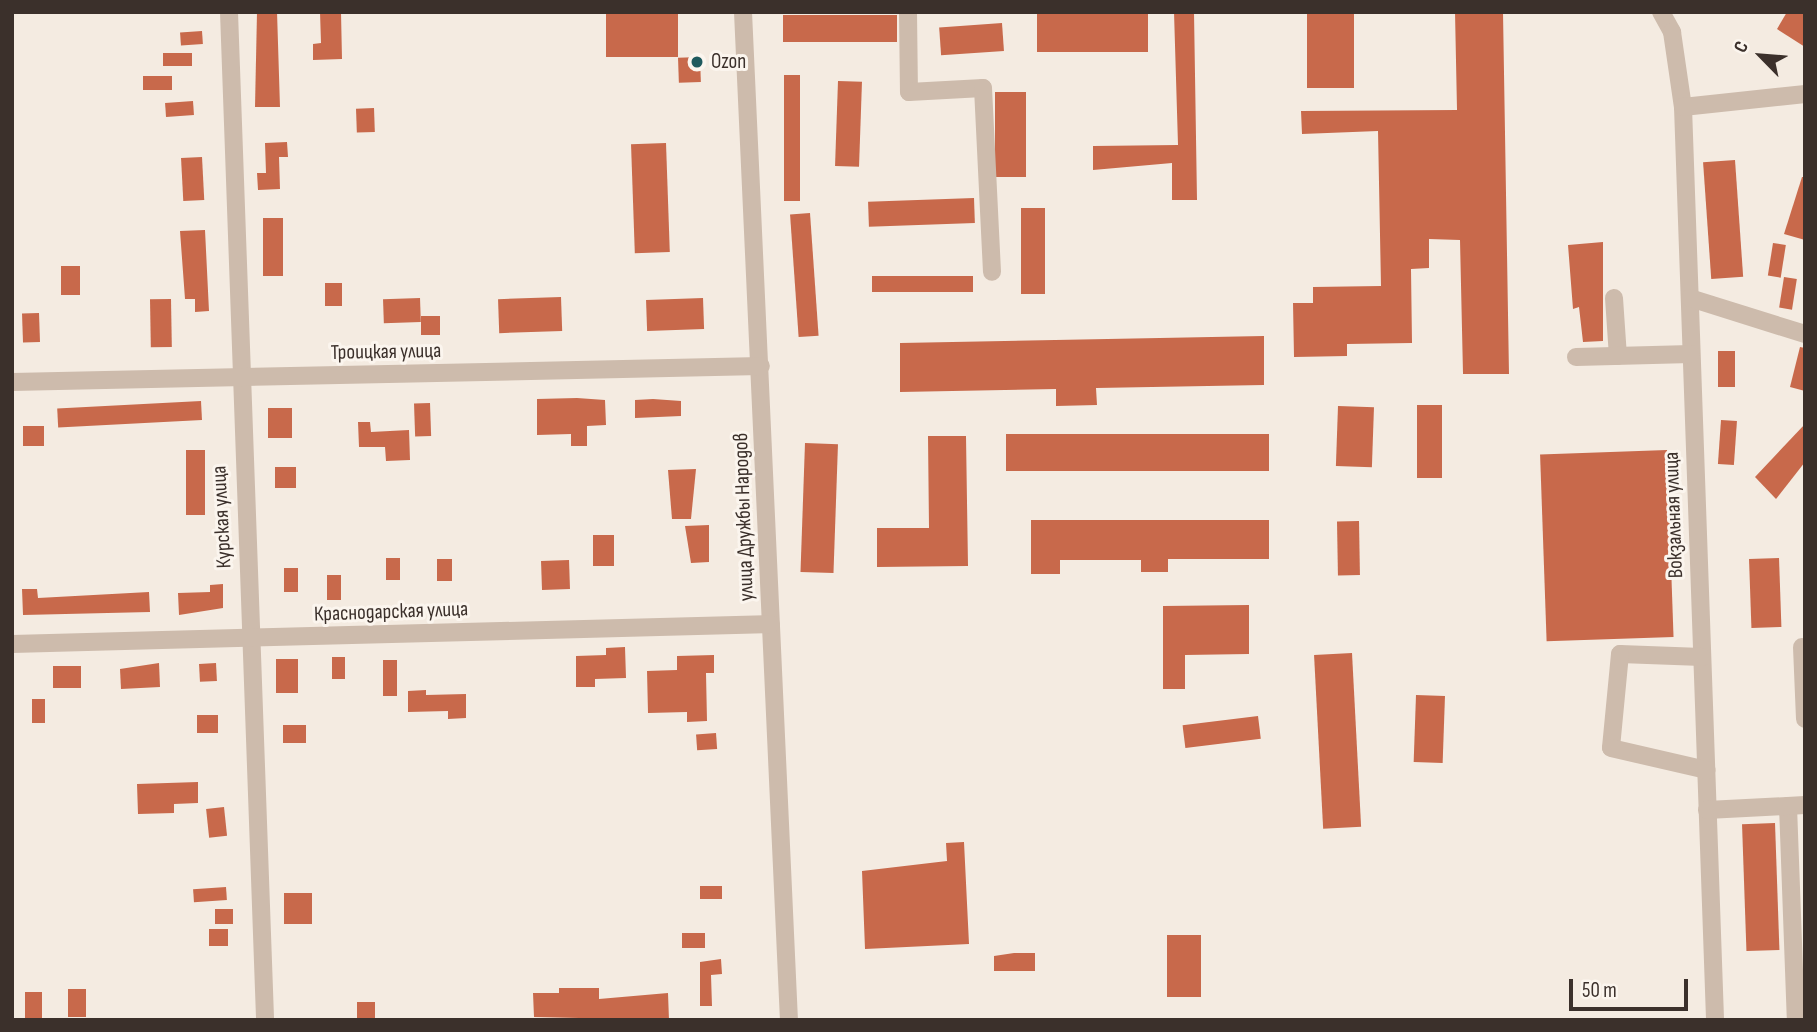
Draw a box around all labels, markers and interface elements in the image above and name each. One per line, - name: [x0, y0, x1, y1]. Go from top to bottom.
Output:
- north arrow: [1726, 21, 1796, 91]
- text: С: [1729, 38, 1754, 56]
- place label: Ozon: [711, 49, 746, 75]
- marker: Ozon: [689, 54, 705, 70]
- street label: Троицкая улица: [331, 338, 441, 366]
- street label: улица Дружбы Народов: [728, 432, 760, 602]
- street label: Вокзальная улица: [1659, 451, 1689, 579]
- street label: Курская улица: [207, 465, 237, 569]
- street label: Краснодарская улица: [313, 597, 469, 627]
- scale bar: [1572, 965, 1691, 1009]
- text: 50 m: [1582, 978, 1617, 1003]

